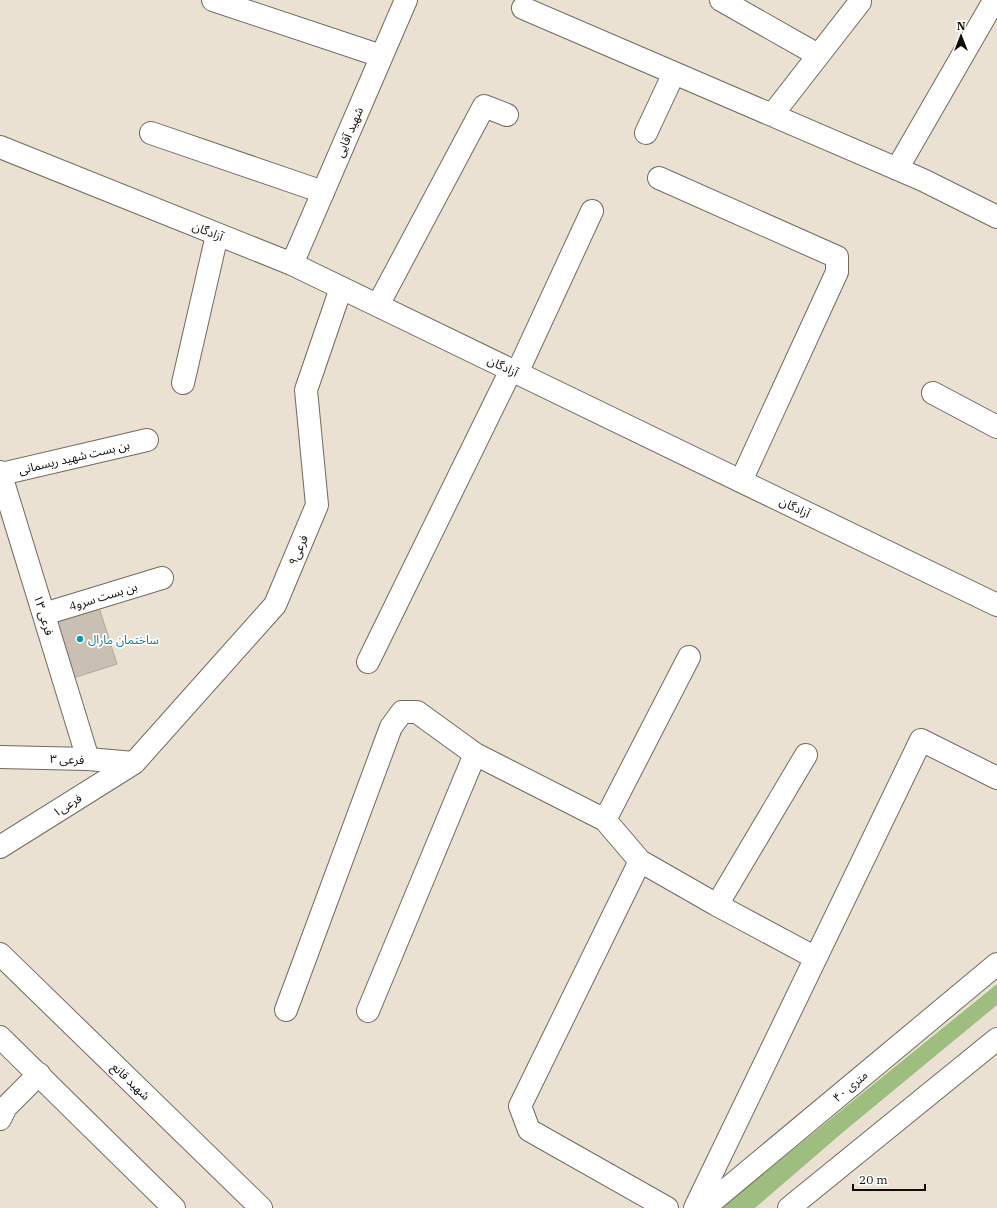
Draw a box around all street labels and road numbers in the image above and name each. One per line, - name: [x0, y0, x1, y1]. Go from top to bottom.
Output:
- street label: شهید آقایی: [332, 105, 366, 159]
- street label: آزادگان: [190, 218, 226, 244]
- street label: آزادگان: [485, 352, 521, 380]
- street label: بن بست شهید ریسمانی: [17, 437, 131, 477]
- street label: آزادگان: [777, 493, 813, 521]
- street label: فرعی۹: [285, 533, 311, 567]
- street label: بن بست سرو4: [67, 578, 139, 614]
- street label: فرعی ۱۳: [31, 593, 57, 637]
- street label: فرعی ۳: [50, 751, 84, 767]
- street label: فرعی۱: [50, 790, 84, 820]
- street label: شهید قانع: [107, 1059, 153, 1104]
- street label: ۴۰ متری: [829, 1067, 871, 1105]

